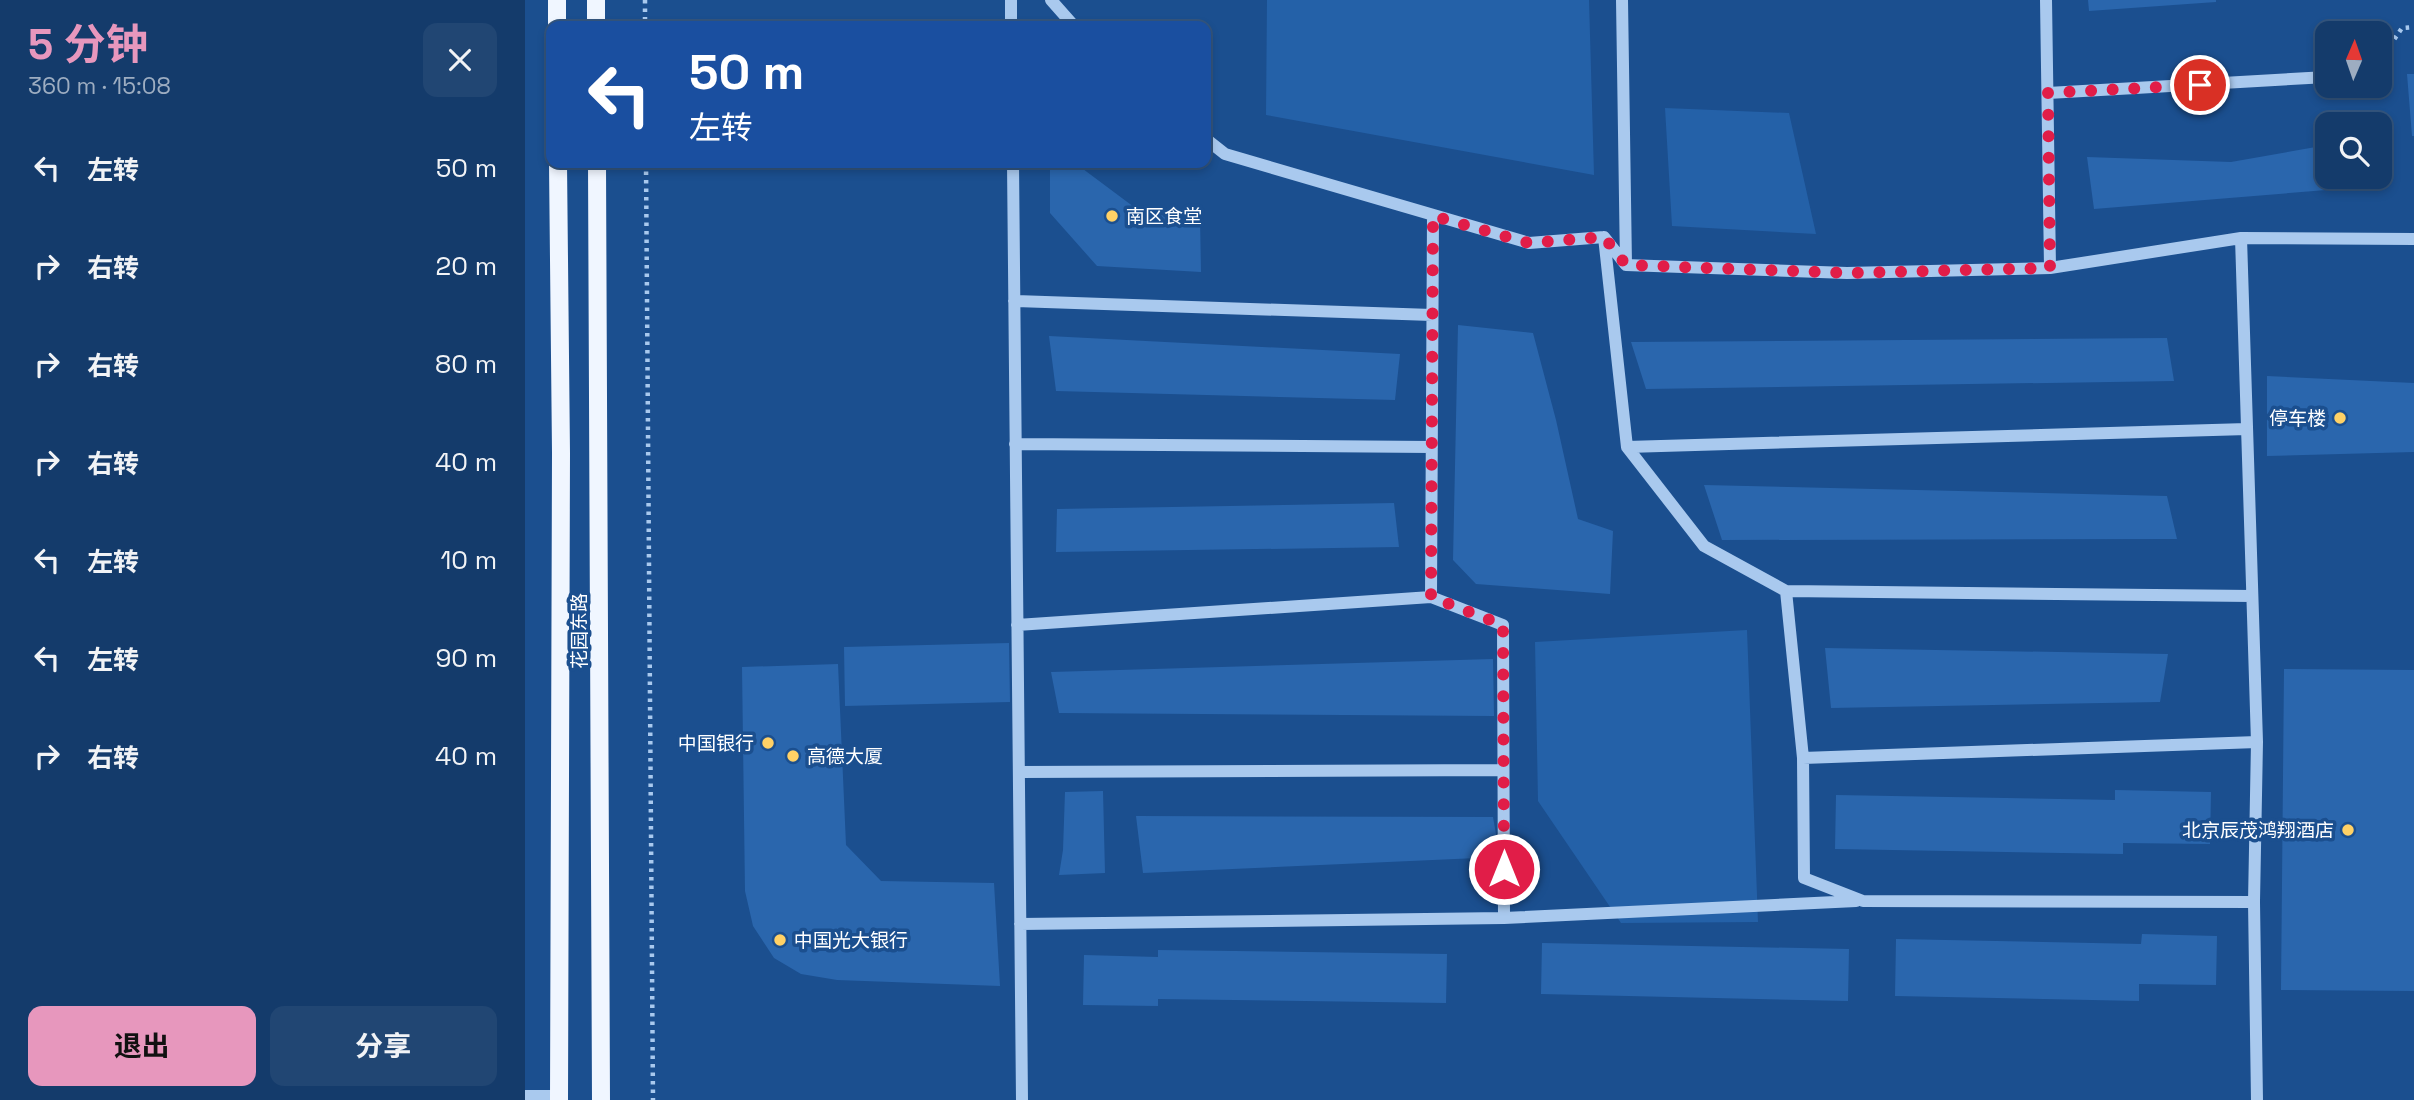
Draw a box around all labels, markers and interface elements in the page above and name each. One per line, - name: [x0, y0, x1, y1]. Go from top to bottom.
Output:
- text: 5 分钟: [28, 18, 148, 71]
- north arrow: [2315, 21, 2392, 98]
- map controls: [2315, 21, 2392, 189]
- button: close: [423, 23, 497, 97]
- text: 50 m: [689, 41, 804, 103]
- icon: left: [574, 49, 665, 140]
- pin: [2170, 55, 2230, 115]
- icon: arrive: [2181, 66, 2219, 104]
- text: 360 m · 15:08: [28, 71, 171, 101]
- text: 左转: [689, 108, 753, 148]
- button: search: [2315, 112, 2392, 189]
- icon: left: [28, 149, 66, 187]
- text: 50 m: [436, 151, 497, 185]
- text: 左转: [87, 153, 139, 187]
- place label: 南区食堂: [1126, 204, 1202, 229]
- marker: 南区食堂: [1104, 208, 1120, 224]
- icon: right: [28, 247, 66, 285]
- text: 20 m: [436, 249, 497, 283]
- text: 右转: [87, 251, 139, 285]
- icon: right: [28, 345, 66, 383]
- text: 80 m: [435, 347, 497, 381]
- text: 右转: [87, 349, 139, 383]
- place label: 停车楼: [2269, 406, 2326, 431]
- marker: 停车楼: [2332, 410, 2348, 426]
- icon: right: [28, 443, 66, 481]
- text: 40 m: [435, 445, 497, 479]
- text: 右转: [87, 447, 139, 481]
- icon: left: [28, 541, 66, 579]
- text: 10 m: [440, 543, 497, 577]
- text: 左转: [87, 545, 139, 579]
- street label: 花园东路: [567, 593, 592, 669]
- icon: left: [28, 639, 66, 677]
- text: 90 m: [435, 641, 497, 675]
- text: 左转: [87, 643, 139, 677]
- place label: 中国银行: [678, 731, 754, 756]
- marker: 中国银行: [760, 735, 776, 751]
- icon: right: [28, 737, 66, 775]
- text: 40 m: [435, 739, 497, 773]
- text: 右转: [87, 741, 139, 775]
- place label: 高德大厦: [807, 744, 883, 769]
- marker: 高德大厦: [785, 748, 801, 764]
- place label: 北京辰茂鸿翔酒店: [2182, 818, 2334, 843]
- marker: 北京辰茂鸿翔酒店: [2340, 822, 2356, 838]
- position arrow: [1467, 832, 1541, 906]
- place label: 中国光大银行: [794, 928, 908, 953]
- marker: 中国光大银行: [772, 932, 788, 948]
- button: 退出: [28, 1006, 256, 1086]
- button: 分享: [270, 1006, 497, 1086]

